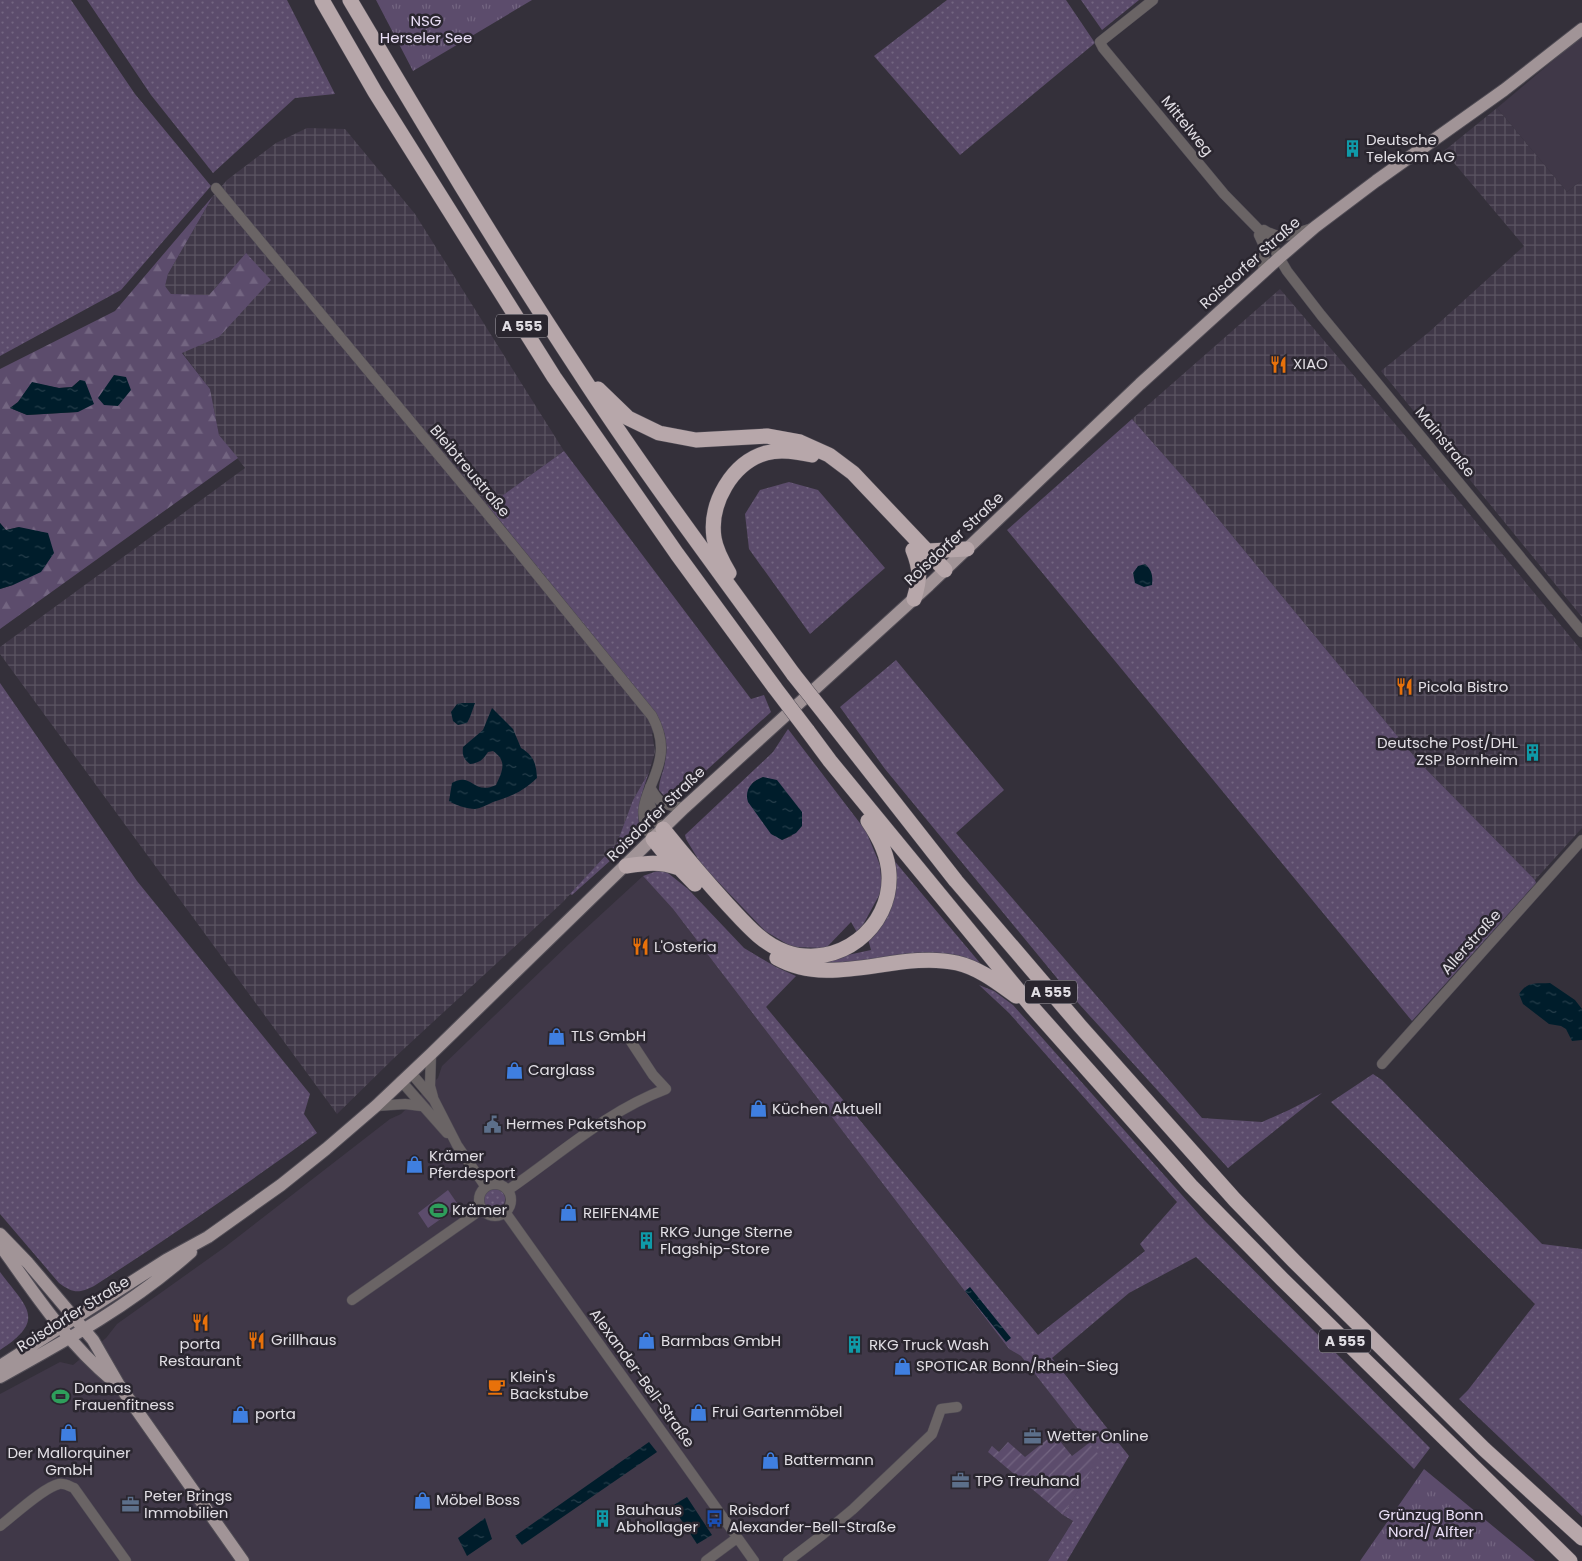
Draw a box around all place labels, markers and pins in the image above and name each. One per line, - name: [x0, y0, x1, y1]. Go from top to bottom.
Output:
- place label: Deutsche Telekom AG: [1366, 129, 1455, 167]
- building icon: Deutsche Telekom AG: [1342, 139, 1362, 159]
- place label: XIAO: [1293, 353, 1328, 374]
- restaurant icon: XIAO: [1269, 354, 1289, 374]
- place label: Picola Bistro: [1418, 676, 1508, 697]
- restaurant icon: Picola Bistro: [1394, 677, 1414, 697]
- place label: Deutsche Post/DHL ZSP Bornheim: [1377, 732, 1519, 770]
- building icon: Deutsche Post/DHL ZSP Bornheim: [1522, 742, 1542, 762]
- place label: L'Osteria: [654, 936, 717, 957]
- restaurant icon: L'Osteria: [630, 937, 650, 957]
- place label: TLS GmbH: [571, 1025, 646, 1046]
- shop icon: TLS GmbH: [547, 1026, 567, 1046]
- place label: Carglass: [528, 1059, 595, 1080]
- shop icon: Carglass: [504, 1060, 524, 1080]
- place label: Küchen Aktuell: [772, 1098, 882, 1119]
- shop icon: Küchen Aktuell: [748, 1099, 768, 1119]
- place label: Hermes Paketshop: [506, 1113, 646, 1134]
- public building icon: Hermes Paketshop: [482, 1114, 502, 1134]
- place label: Krämer Pferdesport: [429, 1145, 516, 1183]
- shop icon: Krämer Pferdesport: [405, 1155, 425, 1175]
- place label: Krämer: [452, 1199, 507, 1220]
- sports icon: Krämer: [428, 1200, 448, 1220]
- place label: REIFEN4ME: [583, 1202, 659, 1223]
- shop icon: REIFEN4ME: [559, 1203, 579, 1223]
- place label: RKG Junge Sterne Flagship-Store: [660, 1221, 792, 1259]
- building icon: RKG Junge Sterne Flagship-Store: [636, 1231, 656, 1251]
- restaurant icon: porta Restaurant: [190, 1313, 210, 1333]
- place label: Grillhaus: [271, 1329, 337, 1350]
- restaurant icon: Grillhaus: [247, 1330, 267, 1350]
- place label: Barmbas GmbH: [661, 1330, 781, 1351]
- shop icon: Barmbas GmbH: [637, 1331, 657, 1351]
- place label: porta Restaurant: [159, 1333, 241, 1371]
- place label: RKG Truck Wash: [869, 1334, 989, 1355]
- building icon: RKG Truck Wash: [845, 1335, 865, 1355]
- place label: SPOTICAR Bonn/Rhein-Sieg: [916, 1355, 1119, 1376]
- shop icon: SPOTICAR Bonn/Rhein-Sieg: [892, 1356, 912, 1376]
- place label: Klein's Backstube: [510, 1366, 589, 1404]
- cafe icon: Klein's Backstube: [486, 1376, 506, 1396]
- place label: Donnas Frauenfitness: [74, 1377, 175, 1415]
- sports icon: Donnas Frauenfitness: [50, 1387, 70, 1407]
- place label: Frui Gartenmöbel: [712, 1401, 842, 1422]
- shop icon: Frui Gartenmöbel: [688, 1402, 708, 1422]
- place label: porta: [255, 1403, 296, 1424]
- shop icon: porta: [231, 1404, 251, 1424]
- shop icon: Der Mallorquiner GmbH: [59, 1422, 79, 1442]
- place label: Wetter Online: [1047, 1425, 1148, 1446]
- office icon: Wetter Online: [1023, 1426, 1043, 1446]
- place label: Der Mallorquiner GmbH: [7, 1442, 131, 1480]
- place label: Battermann: [784, 1449, 874, 1470]
- shop icon: Battermann: [760, 1450, 780, 1470]
- place label: TPG Treuhand: [975, 1470, 1080, 1491]
- office icon: TPG Treuhand: [951, 1471, 971, 1491]
- place label: Peter Brings Immobilien: [144, 1485, 233, 1523]
- place label: Möbel Boss: [436, 1489, 520, 1510]
- shop icon: Möbel Boss: [412, 1490, 432, 1510]
- office icon: Peter Brings Immobilien: [120, 1495, 140, 1515]
- place label: Bauhaus Abhollager: [616, 1499, 698, 1537]
- place label: Roisdorf Alexander-Bell-Straße: [729, 1499, 896, 1537]
- building icon: Bauhaus Abhollager: [592, 1509, 612, 1529]
- bus stop icon: Roisdorf Alexander-Bell-Straße: [705, 1509, 725, 1529]

